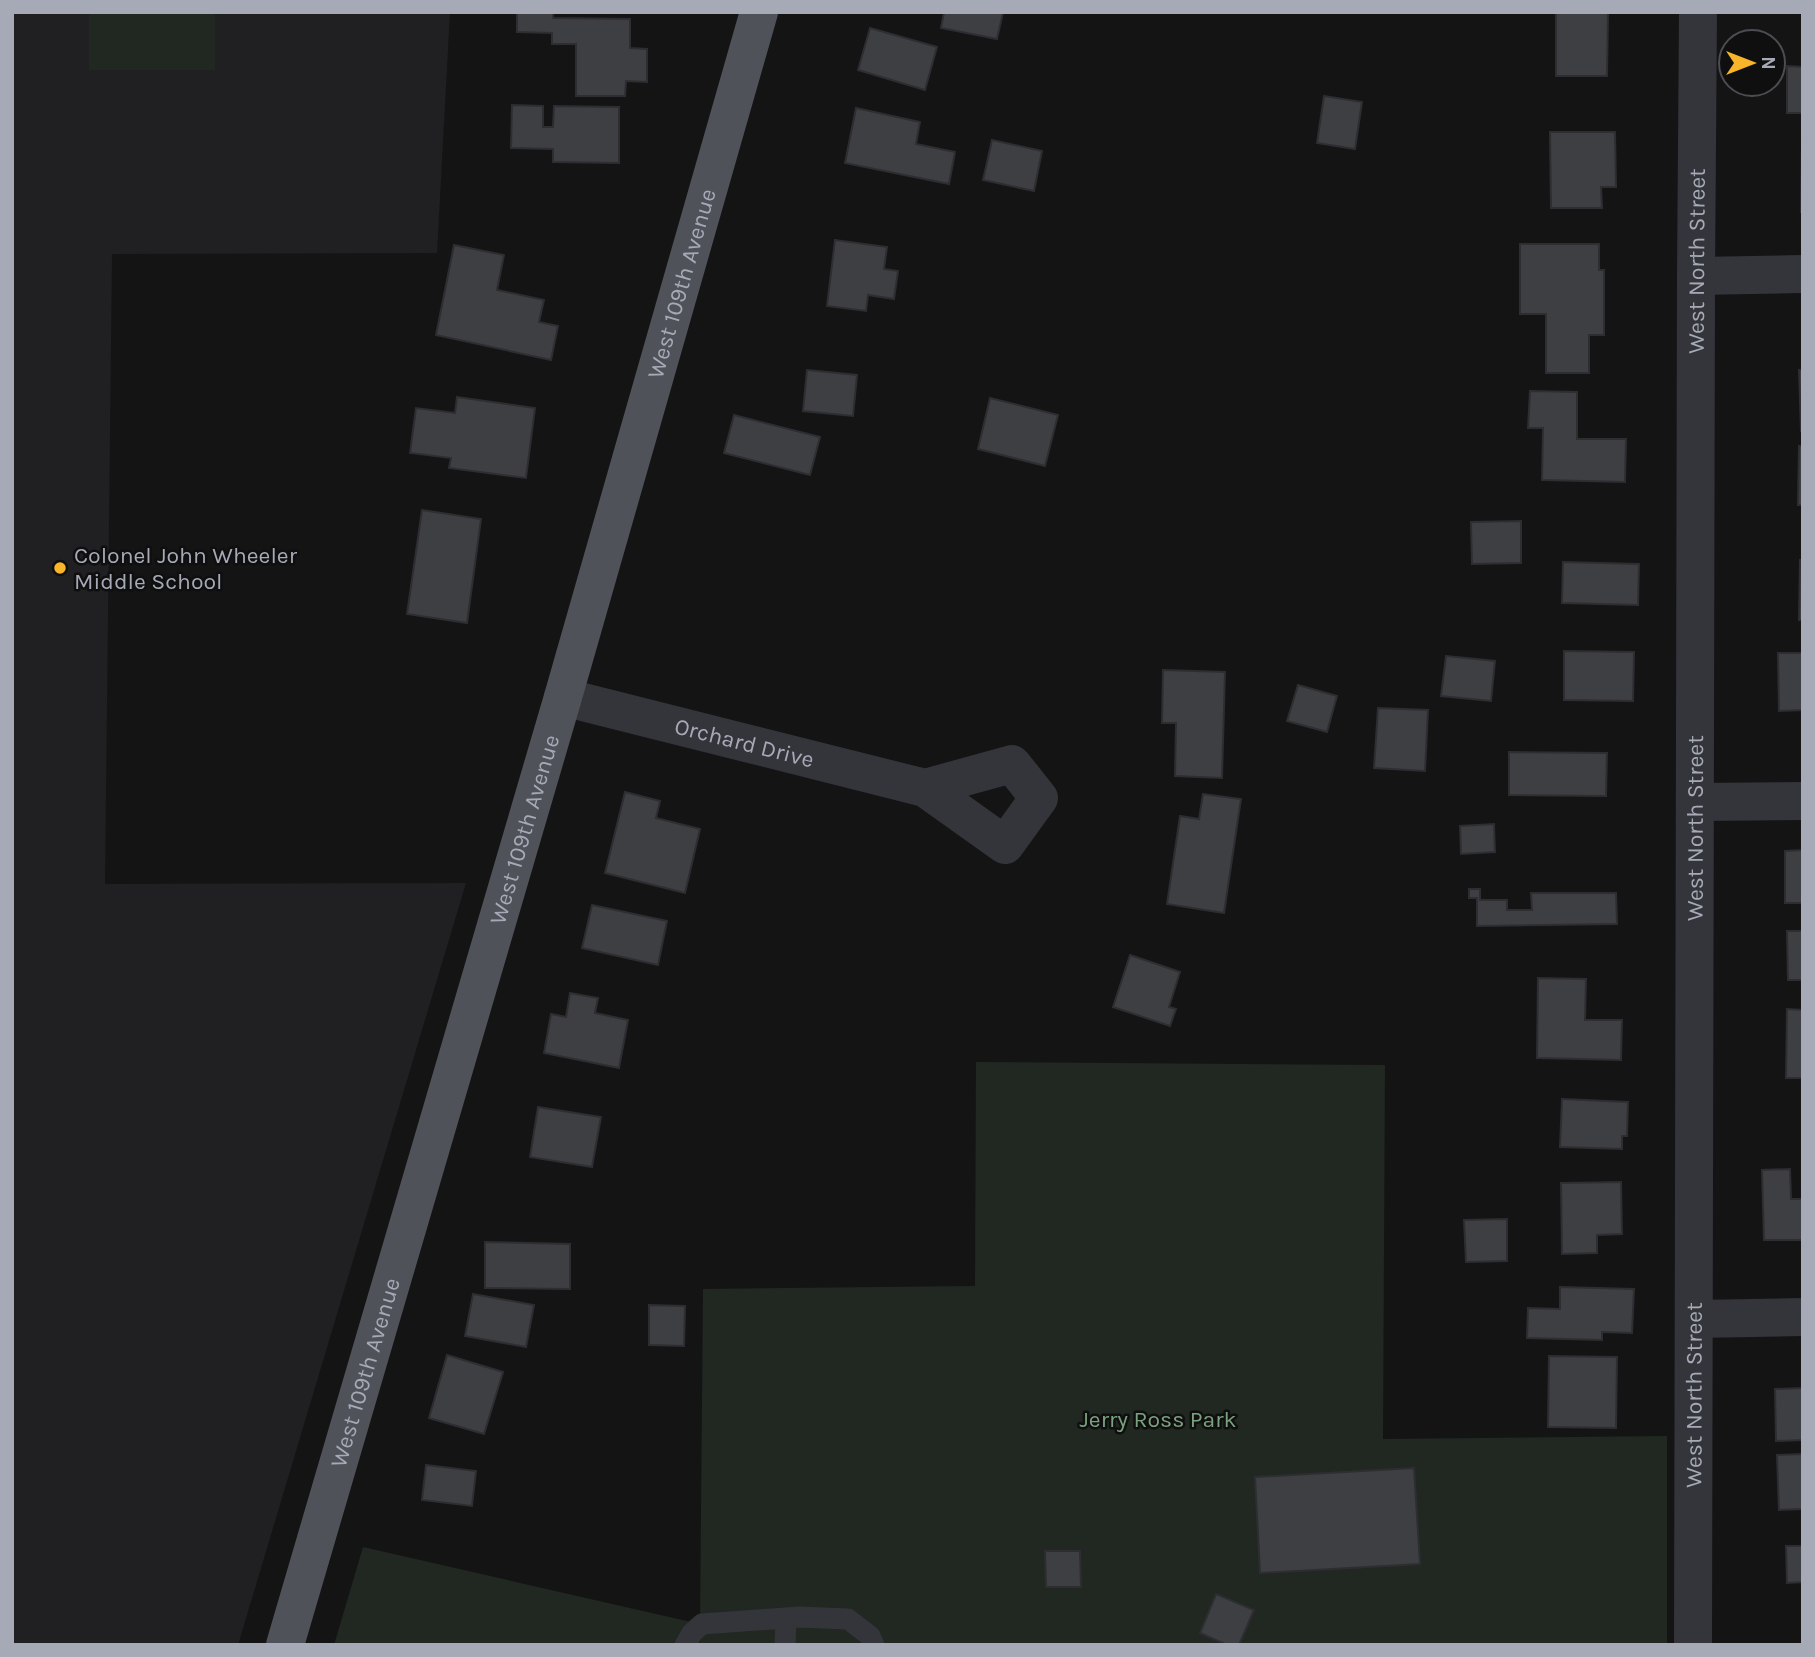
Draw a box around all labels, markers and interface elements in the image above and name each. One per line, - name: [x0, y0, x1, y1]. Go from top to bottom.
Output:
- north arrow: [1717, 28, 1787, 98]
- text: N: [1757, 56, 1779, 70]
- street label: West North Street: [1682, 168, 1710, 354]
- street label: West 109th Avenue: [641, 185, 721, 382]
- place label: Colonel John Wheeler Middle School: [74, 542, 298, 595]
- marker: Colonel John Wheeler Middle School: [52, 560, 68, 576]
- street label: Orchard Drive: [672, 712, 817, 773]
- street label: West 109th Avenue: [484, 731, 565, 927]
- street label: West North Street: [1681, 735, 1708, 921]
- street label: West 109th Avenue: [324, 1275, 405, 1470]
- street label: West North Street: [1680, 1302, 1707, 1488]
- park label: Jerry Ross Park: [1080, 1406, 1236, 1433]

